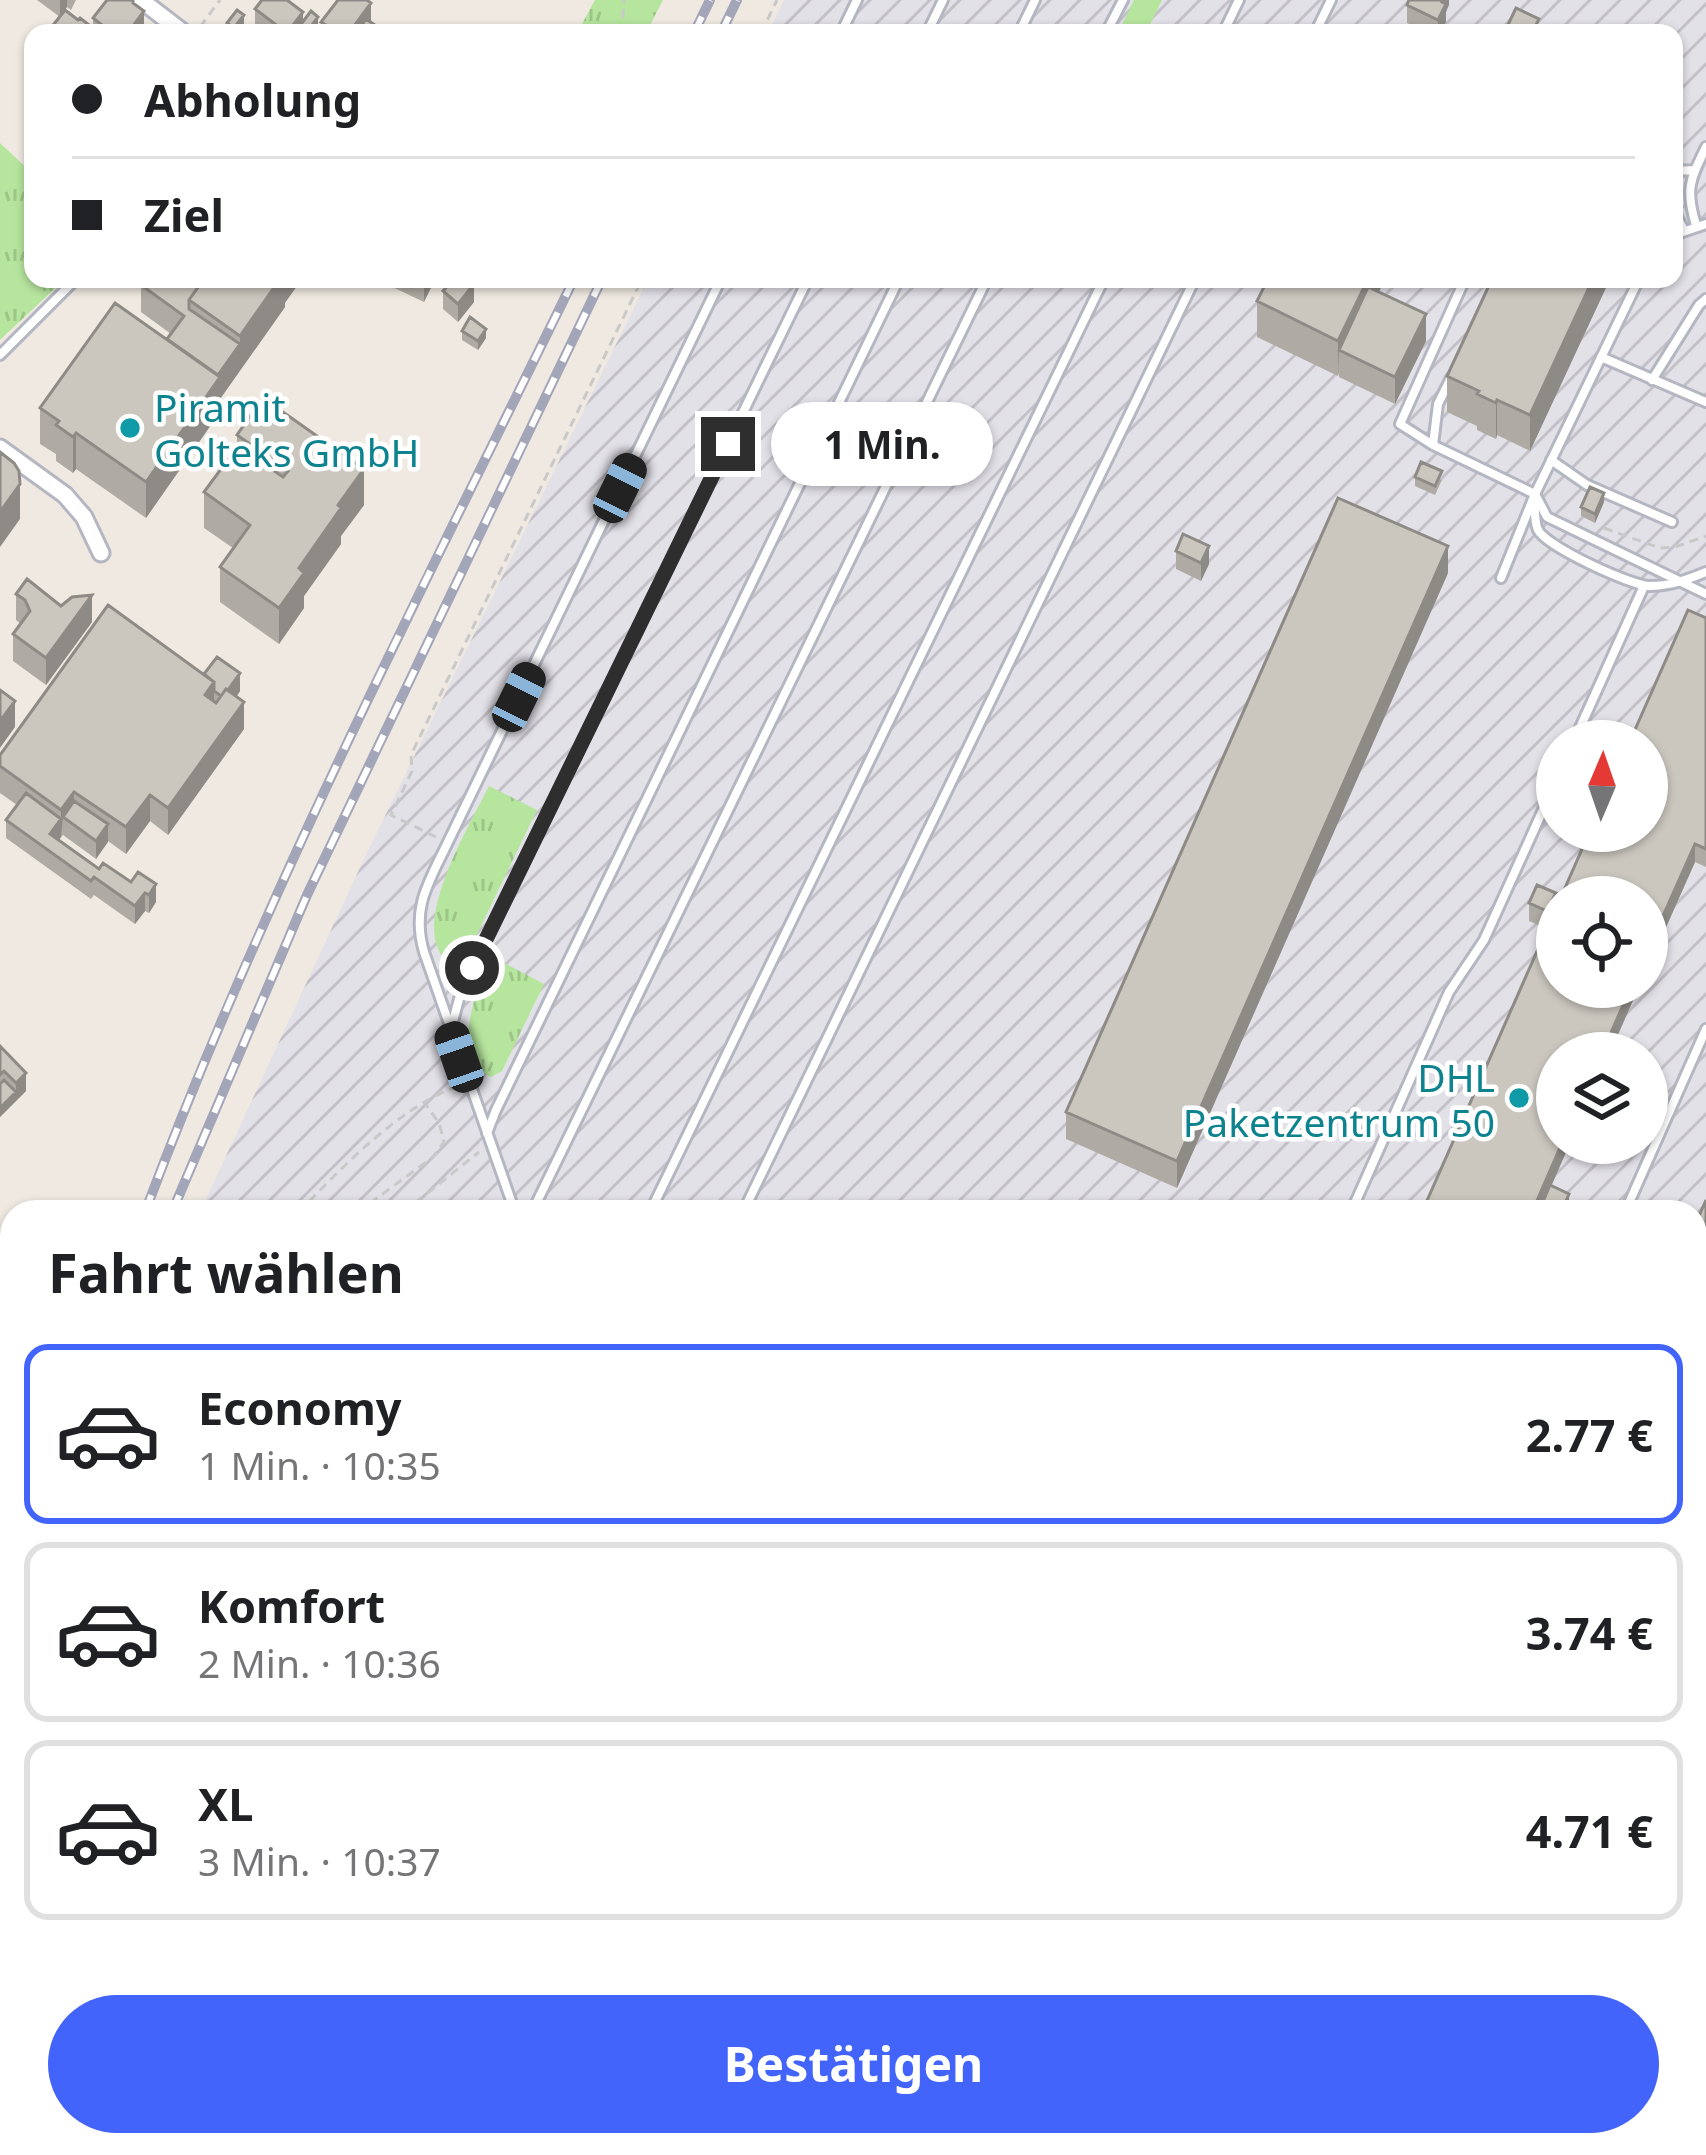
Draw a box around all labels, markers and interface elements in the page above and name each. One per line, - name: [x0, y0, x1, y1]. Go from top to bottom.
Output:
- text: Abholung: [144, 69, 361, 130]
- text: Ziel: [144, 184, 224, 245]
- place label: Piramit Golteks GmbH: [154, 380, 420, 478]
- callout: 1 Min.: [770, 402, 992, 486]
- marker: Piramit Golteks GmbH: [117, 415, 143, 441]
- route end: [701, 417, 755, 471]
- text: 1 Min.: [823, 417, 941, 470]
- car: [588, 448, 652, 528]
- car: [487, 657, 551, 737]
- north arrow: [1536, 720, 1668, 852]
- map controls: [1536, 720, 1668, 1164]
- button: locate: [1536, 876, 1668, 1008]
- route start: [445, 941, 499, 995]
- car: [430, 1017, 488, 1097]
- button: layers: [1536, 1032, 1668, 1164]
- place label: DHL Paketzentrum 50: [1183, 1050, 1495, 1148]
- marker: DHL Paketzentrum 50: [1506, 1085, 1532, 1111]
- text: Fahrt wählen: [48, 1235, 404, 1309]
- text: Economy: [198, 1377, 402, 1438]
- icon: car: [54, 1380, 162, 1488]
- text: 2.77 €: [1526, 1404, 1653, 1465]
- text: 1 Min. · 10:35: [198, 1438, 441, 1491]
- text: Komfort: [198, 1575, 385, 1636]
- icon: car: [54, 1578, 162, 1686]
- text: 3.74 €: [1526, 1602, 1653, 1663]
- text: 2 Min. · 10:36: [198, 1636, 441, 1689]
- text: XL: [198, 1773, 253, 1834]
- icon: car: [54, 1776, 162, 1884]
- text: 4.71 €: [1526, 1800, 1653, 1861]
- text: 3 Min. · 10:37: [198, 1834, 441, 1887]
- button: Bestätigen: [48, 1995, 1659, 2133]

